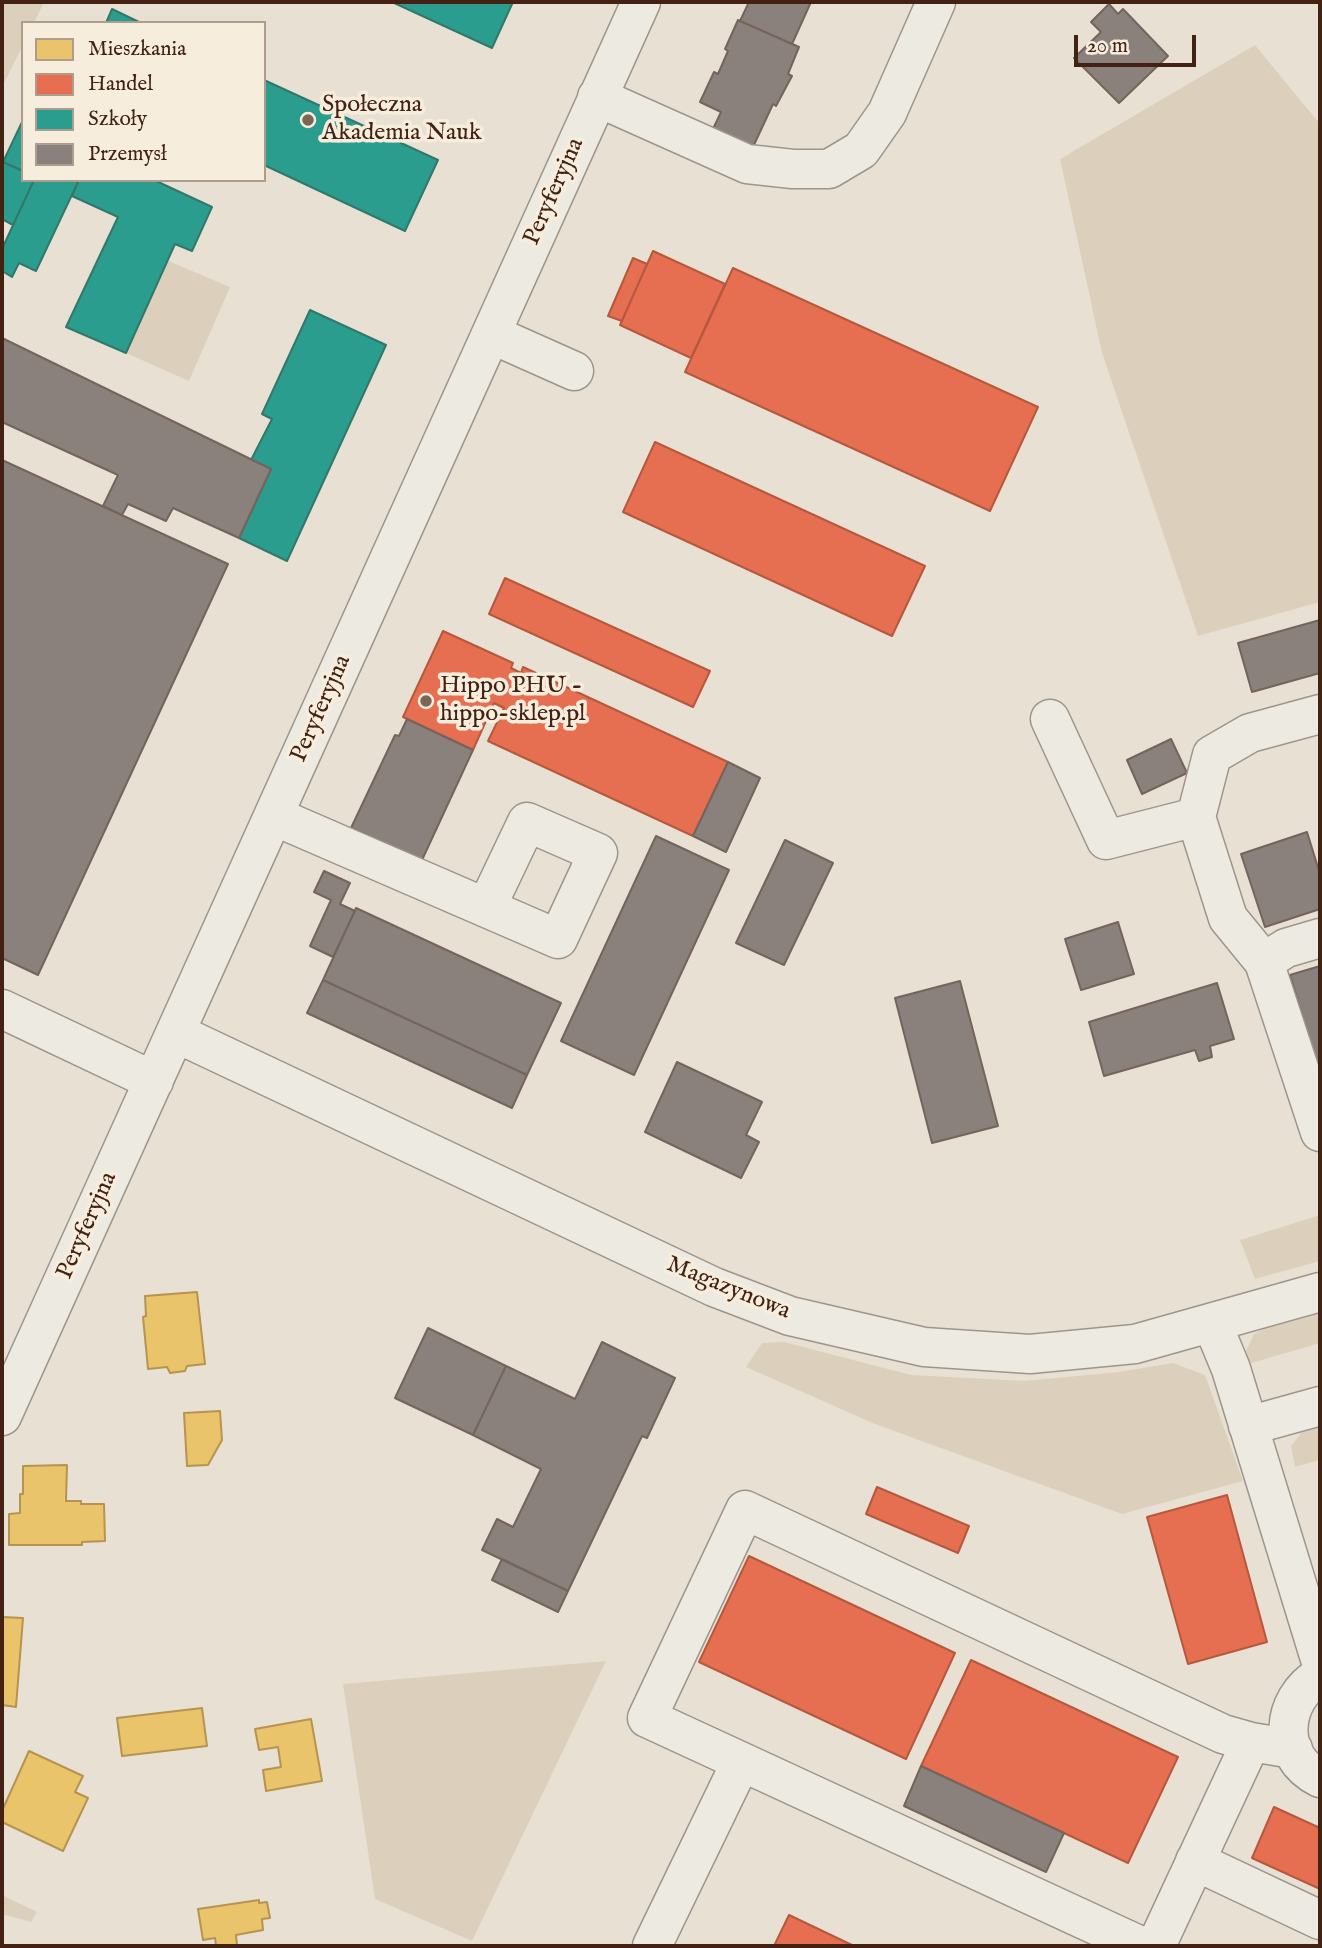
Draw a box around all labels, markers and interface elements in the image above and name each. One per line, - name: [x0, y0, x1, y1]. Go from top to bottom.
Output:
- legend: [21, 21, 266, 182]
- scale bar: [1077, 21, 1200, 65]
- text: 20 m: [1087, 33, 1128, 60]
- text: Mieszkania: [88, 36, 186, 63]
- text: Handel: [88, 71, 153, 98]
- place label: Społeczna Akademia Nauk: [322, 92, 482, 148]
- text: Szkoły: [88, 106, 147, 133]
- marker: Społeczna Akademia Nauk: [300, 112, 316, 128]
- street label: Peryferyjna: [519, 134, 591, 250]
- text: Przemysł: [88, 141, 167, 168]
- street label: Peryferyjna: [286, 651, 358, 767]
- place label: Hippo PHU - hippo-sklep.pl: [440, 673, 586, 729]
- marker: Hippo PHU - hippo-sklep.pl: [418, 693, 434, 709]
- street label: Peryferyjna: [52, 1168, 124, 1284]
- street label: Magazynowa: [662, 1251, 794, 1327]

